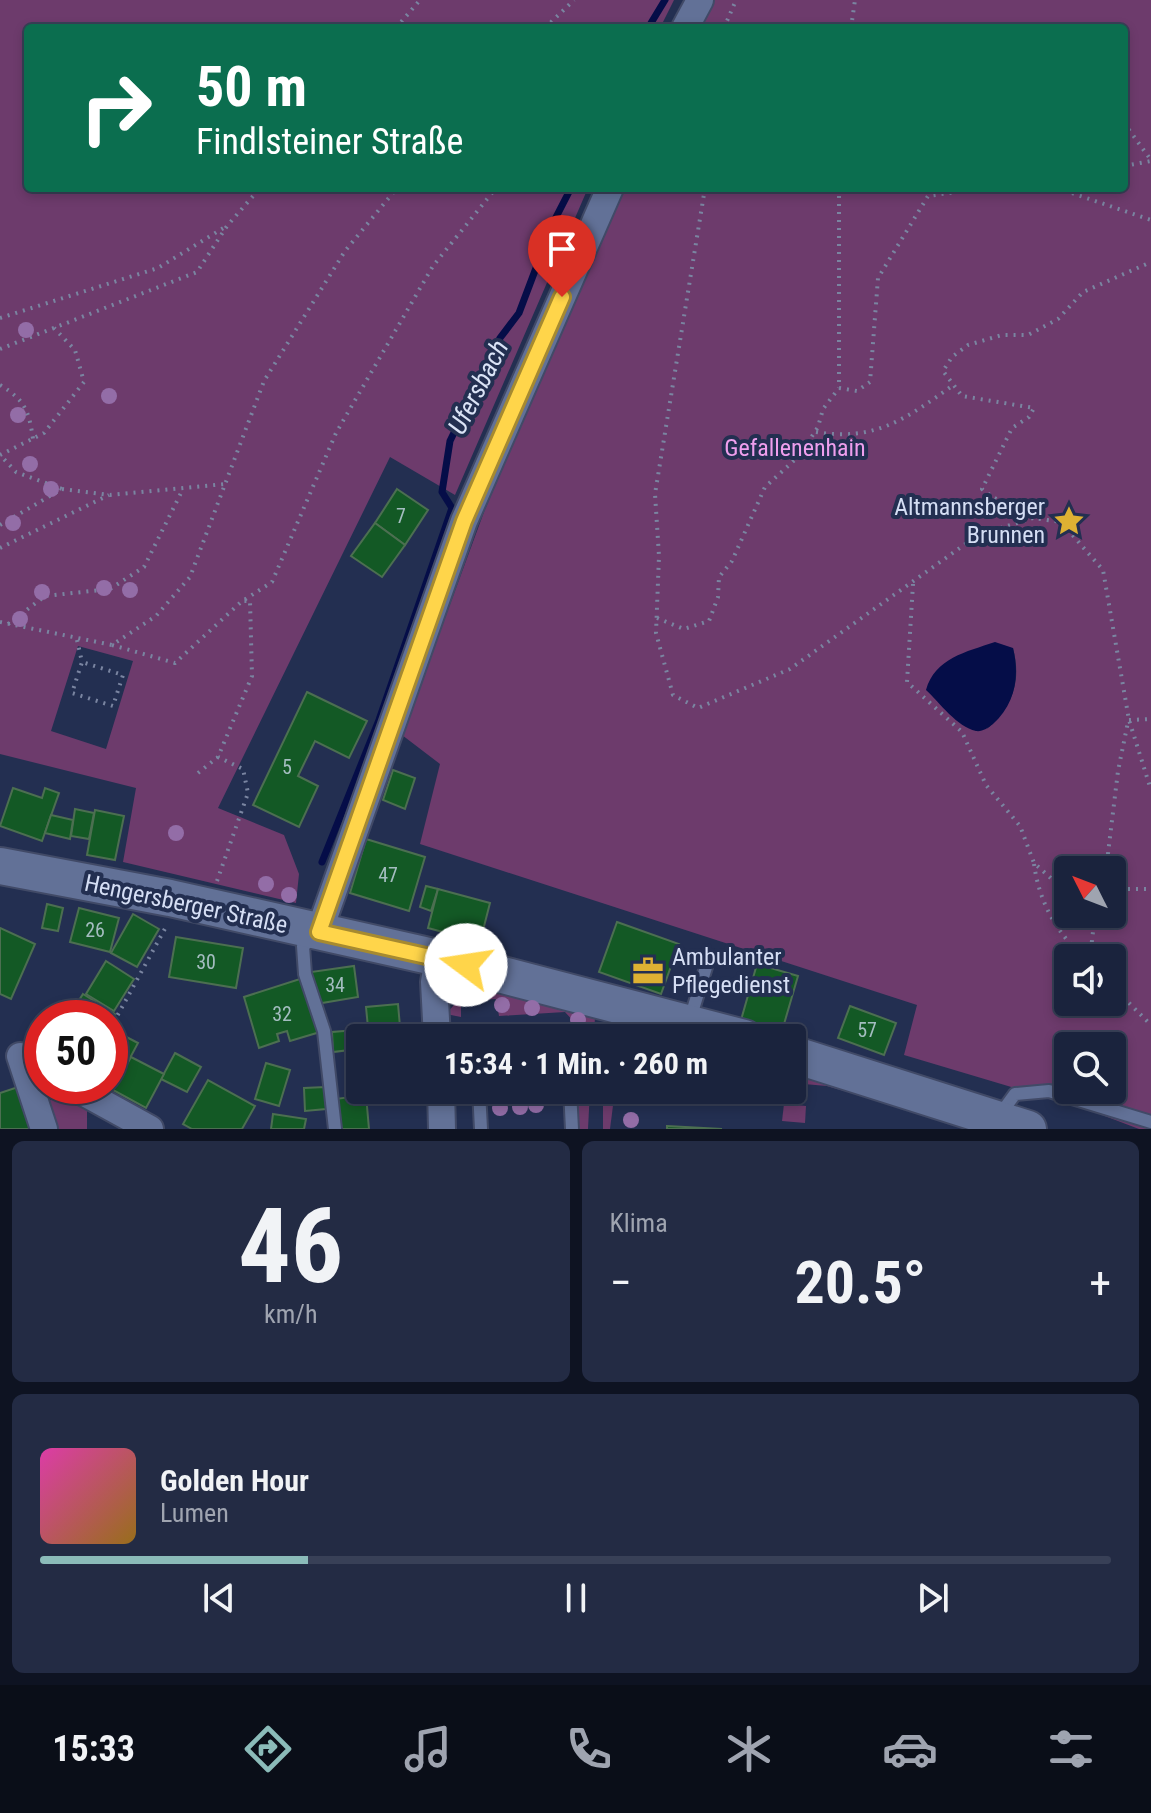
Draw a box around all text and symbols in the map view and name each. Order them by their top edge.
text: 50 m [196,54,307,120]
icon: right [64,56,168,160]
text: Findlsteiner Straße [196,121,463,163]
pin [528,215,596,297]
icon: arrive [540,227,584,271]
water label: Ufersbach [442,335,514,439]
park label: Gefallenenhain [724,434,866,462]
place label: Altmannsberger Brunnen [894,493,1045,549]
house number: 7 [396,504,406,528]
place icon: Altmannsberger Brunnen [1052,504,1086,538]
house number: 5 [282,755,292,779]
north arrow [1054,856,1126,928]
map controls [1054,856,1126,1104]
house number: 47 [378,863,398,887]
street label: Hengersberger Straße [82,869,290,939]
house number: 26 [85,918,105,942]
position arrow [424,923,508,1007]
place label: Ambulanter Pflegedienst [672,943,790,999]
button: sound [1054,944,1126,1016]
house number: 30 [196,950,216,974]
office icon: Ambulanter Pflegedienst [631,954,665,988]
house number: 34 [325,973,345,997]
speed limit sign: 50 [24,1000,128,1104]
house number: 32 [272,1002,292,1026]
house number: 57 [857,1018,877,1042]
button: search [1054,1032,1126,1104]
text: 15:34 · 1 Min. · 260 m [444,1046,708,1081]
text: 46 [238,1186,343,1307]
text: Klima [610,1208,668,1238]
text: 20.5° [794,1247,926,1318]
text: − [610,1257,632,1309]
text: + [1089,1257,1111,1309]
text: km/h [264,1299,318,1329]
text: Golden Hour [160,1463,309,1498]
text: Lumen [160,1498,229,1528]
icon: previous [197,1576,241,1620]
icon: pause [554,1576,598,1620]
icon: next [911,1576,955,1620]
icon: directions [240,1721,296,1777]
icon: music [400,1721,456,1777]
icon: phone [561,1721,617,1777]
icon: climate [721,1721,777,1777]
icon: car [882,1721,938,1777]
icon: filters [1043,1721,1099,1777]
text: 15:33 [52,1728,135,1770]

